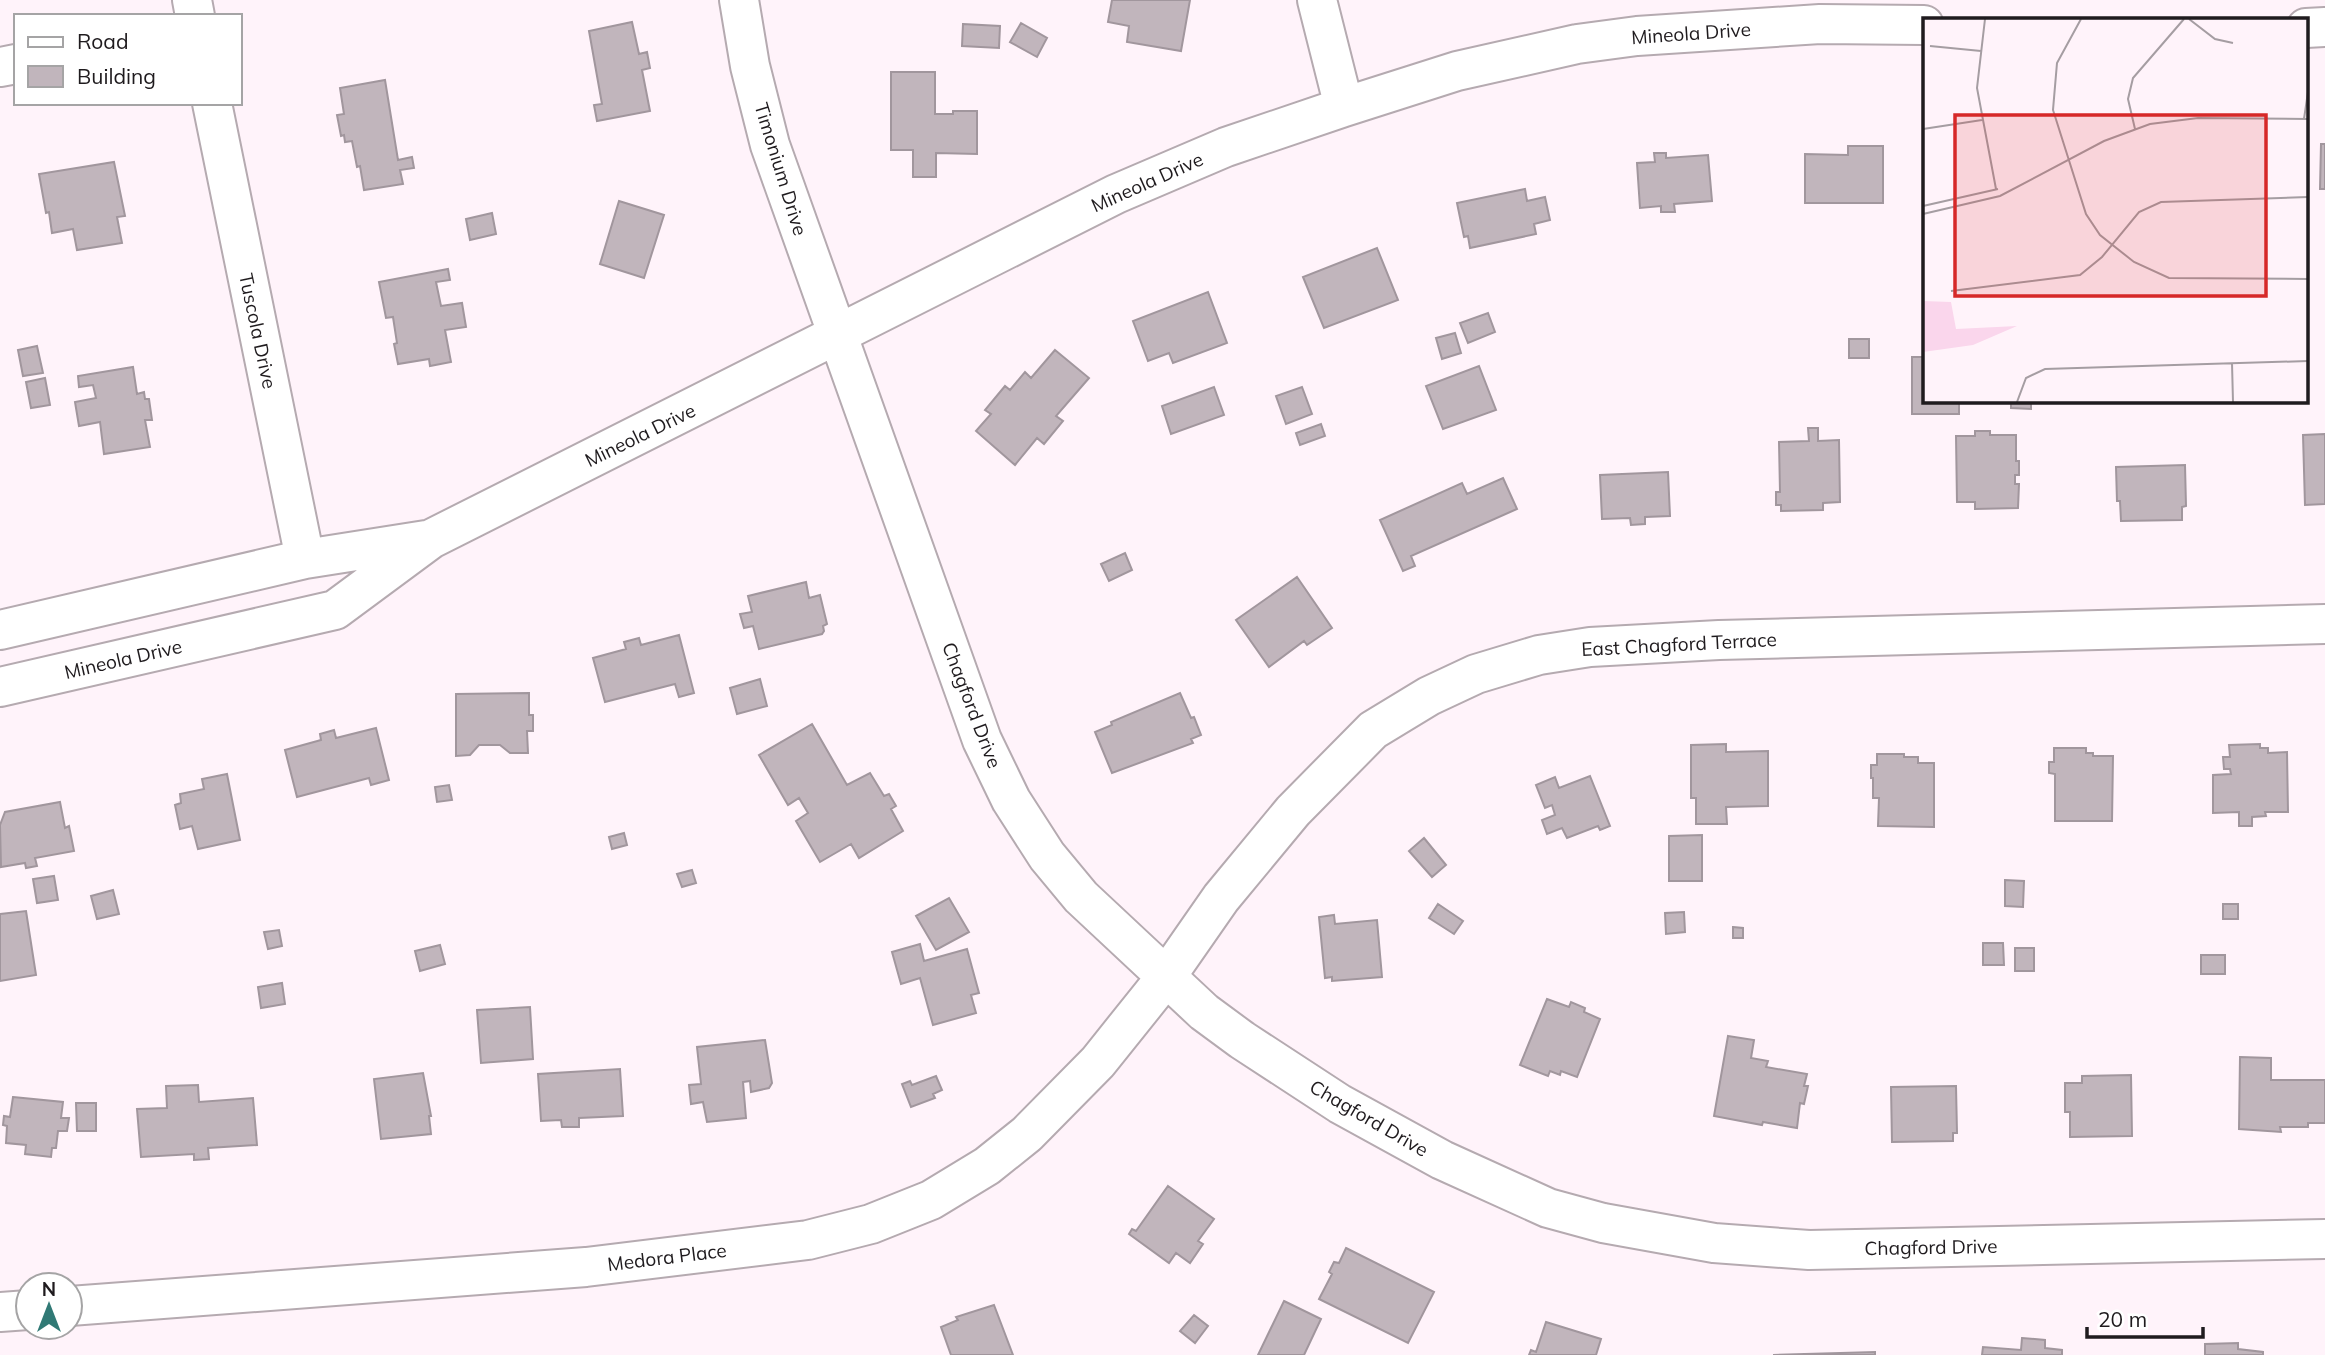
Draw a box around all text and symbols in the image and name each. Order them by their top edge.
legend [14,14,242,105]
street label: Mineola Drive [1630,17,1752,49]
inset map [1923,18,2308,402]
text: Road [77,28,128,54]
text: Building [77,63,156,89]
street label: Timonium Drive [749,100,813,238]
street label: Mineola Drive [1087,147,1207,217]
street label: Tuscola Drive [234,271,282,391]
street label: Mineola Drive [581,398,699,472]
street label: East Chagford Terrace [1581,627,1777,661]
street label: Mineola Drive [62,634,184,684]
street label: Chagford Drive [937,639,1007,771]
street label: Chagford Drive [1305,1074,1433,1162]
street label: Chagford Drive [1864,1234,1998,1260]
street label: Medora Place [606,1238,728,1276]
north arrow [14,1271,84,1341]
text: N [42,1277,56,1301]
scale bar [2087,1296,2202,1340]
text: 20 m [2098,1306,2147,1332]

